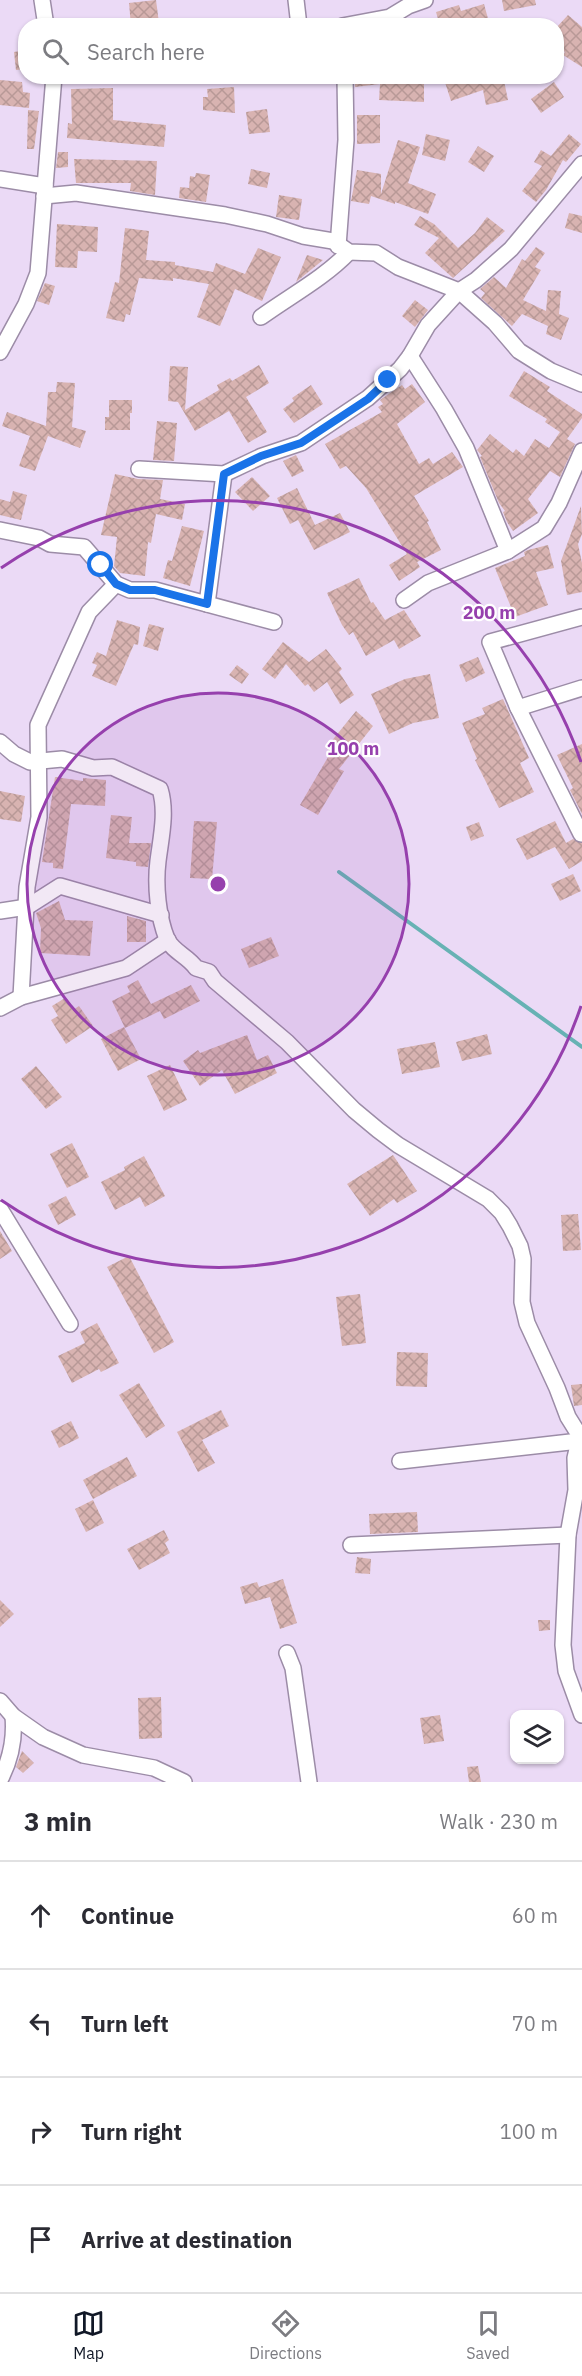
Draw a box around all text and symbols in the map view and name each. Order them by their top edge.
search box [18,18,564,84]
icon: search [39,35,72,68]
text: Search here [87,37,205,66]
route end [374,366,400,392]
route start [87,551,113,577]
text: 200 m [463,601,515,624]
text: 100 m [327,737,379,760]
centre of rings [208,874,228,894]
map controls [510,1710,564,1764]
button: layers [510,1710,564,1764]
text: 3 min [24,1804,92,1838]
text: Walk · 230 m [440,1808,558,1835]
icon: ahead [24,1899,57,1932]
text: Continue [81,1901,174,1930]
text: 60 m [512,1902,558,1929]
icon: left [24,2007,57,2040]
text: Turn left [81,2009,169,2038]
text: 70 m [512,2010,558,2037]
icon: right [24,2115,57,2148]
text: Turn right [81,2117,182,2146]
text: 100 m [500,2118,558,2145]
icon: arrive [24,2223,57,2256]
text: Arrive at destination [81,2225,292,2254]
tab: Map [72,2307,105,2363]
tab: Directions [249,2307,322,2363]
tab: Saved [466,2307,510,2363]

